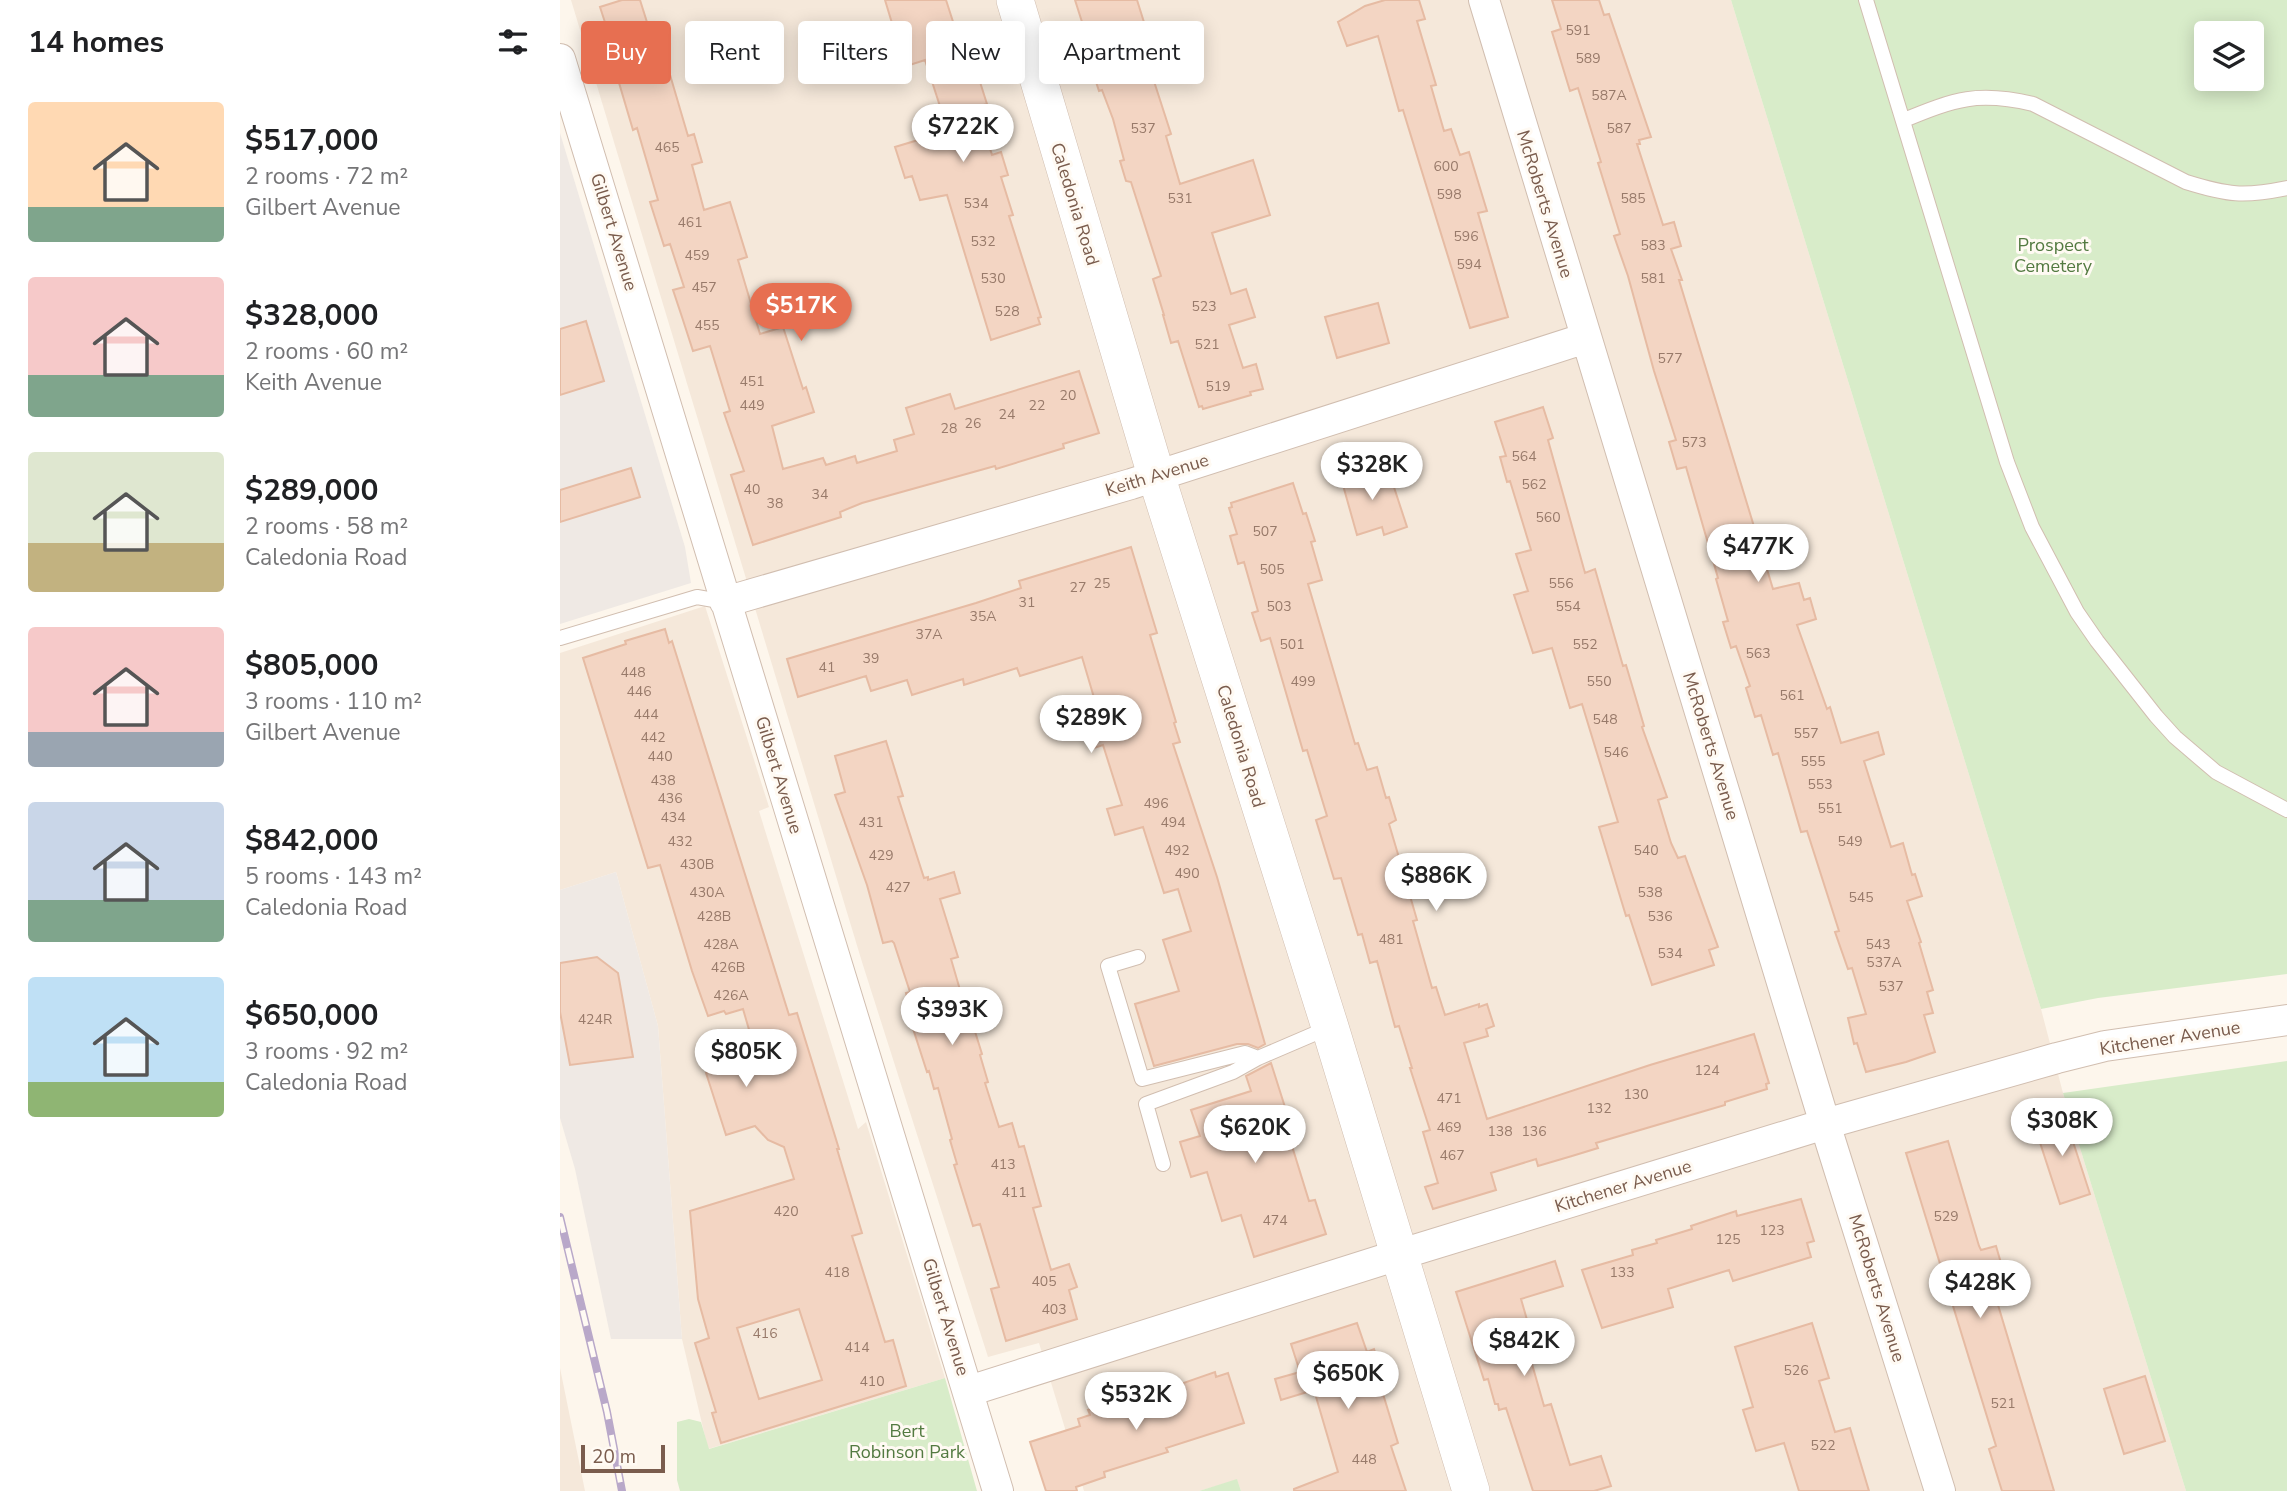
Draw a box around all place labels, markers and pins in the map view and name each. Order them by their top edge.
pin: $722K [914,104,1012,164]
pin: $517K [752,284,850,343]
pin: $328K [1323,442,1421,502]
pin: $477K [1709,524,1807,584]
pin: $289K [1042,696,1140,755]
pin: $886K [1387,853,1485,913]
pin: $393K [903,988,1001,1047]
pin: $805K [697,1030,795,1089]
pin: $308K [2013,1098,2111,1158]
pin: $620K [1206,1106,1304,1165]
pin: $428K [1931,1260,2029,1320]
pin: $842K [1475,1318,1573,1378]
pin: $650K [1299,1352,1397,1411]
pin: $532K [1087,1372,1185,1432]

